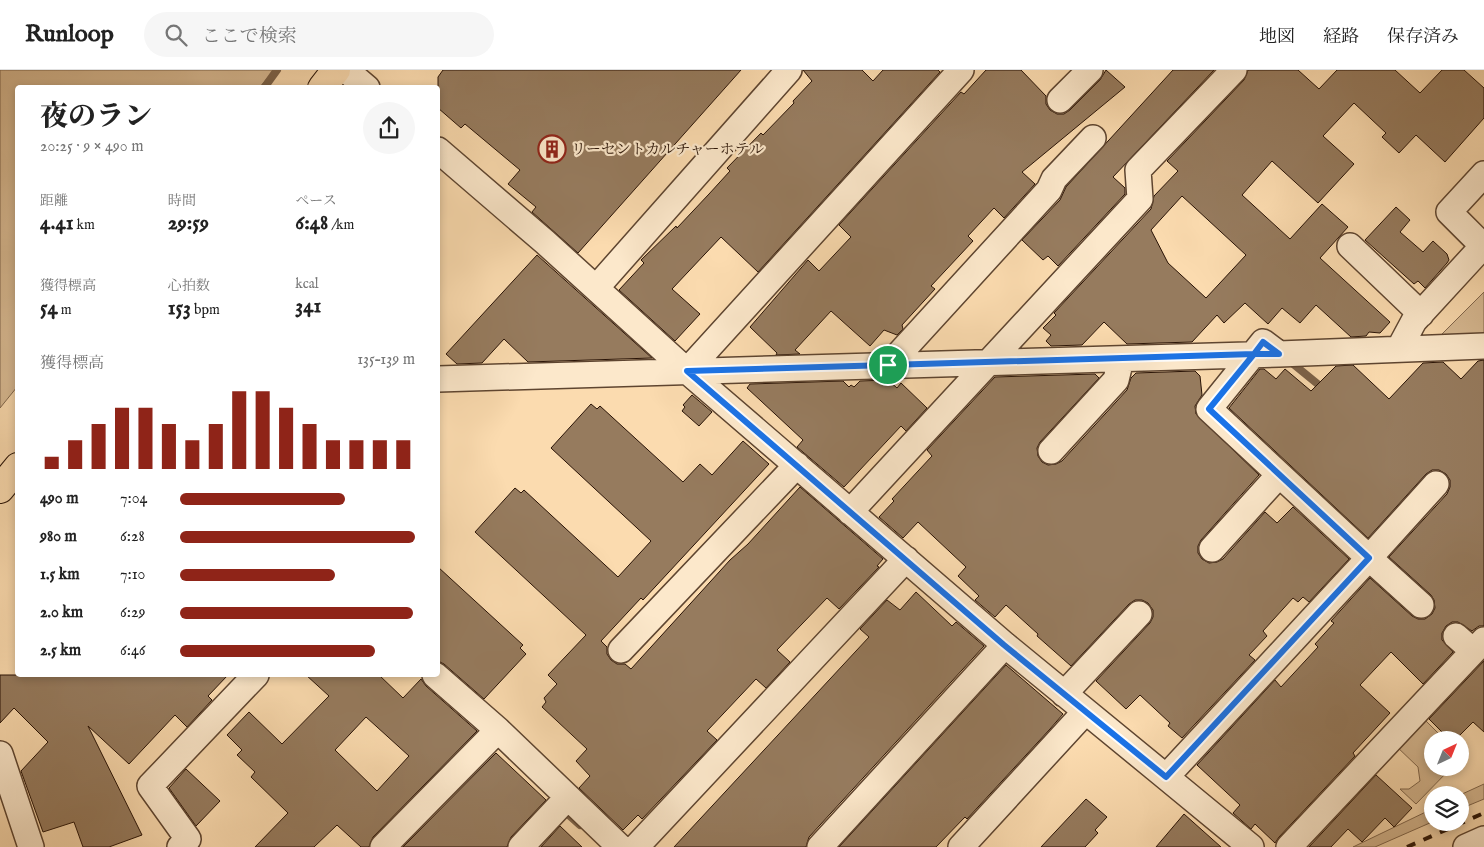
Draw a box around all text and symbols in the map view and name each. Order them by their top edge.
search box [144,12,494,57]
text: Runloop [25,19,114,50]
icon: search [162,21,190,49]
text: ここで検索 [202,25,297,49]
text: 地図 [1259,26,1295,49]
text: 経路 [1323,26,1359,49]
text: 保存済み [1387,26,1459,49]
text: 夜のラン [40,100,152,135]
button: share [363,102,415,154]
building icon: リーセントカルチャーホテル [537,134,567,164]
text: 20:25 · 9 × 490 m [40,137,144,157]
place label: リーセントカルチャーホテル [571,140,764,159]
text: 距離 [40,192,68,210]
text: 時間 [168,192,196,210]
text: ペース [295,192,337,210]
text: 4.41 [40,210,74,237]
text: 29:59 [168,210,209,237]
text: 6:48 [295,210,328,237]
text: km [74,216,95,234]
text: /km [328,216,354,234]
text: kcal [295,275,319,293]
text: 獲得標高 [40,277,96,295]
text: 心拍数 [168,277,210,295]
text: 341 [295,293,321,320]
text: 54 [40,295,58,322]
text: 153 [168,295,191,322]
text: m [58,301,72,319]
text: bpm [191,301,220,319]
pin [867,344,909,386]
text: 135–139 m [357,350,415,370]
icon: arrive [874,351,902,379]
text: 獲得標高 [40,354,104,374]
text: 490 m [40,489,79,509]
text: 7:04 [120,489,147,509]
text: 980 m [40,527,77,547]
text: 6:28 [120,527,145,547]
text: 1.5 km [40,565,80,585]
text: 7:10 [120,565,145,585]
text: 2.0 km [40,603,83,623]
text: 6:29 [120,603,145,623]
text: 2.5 km [40,641,81,661]
text: 6:46 [120,641,146,661]
north arrow [1424,731,1469,776]
map controls [1424,731,1469,831]
button: layers [1424,786,1469,831]

